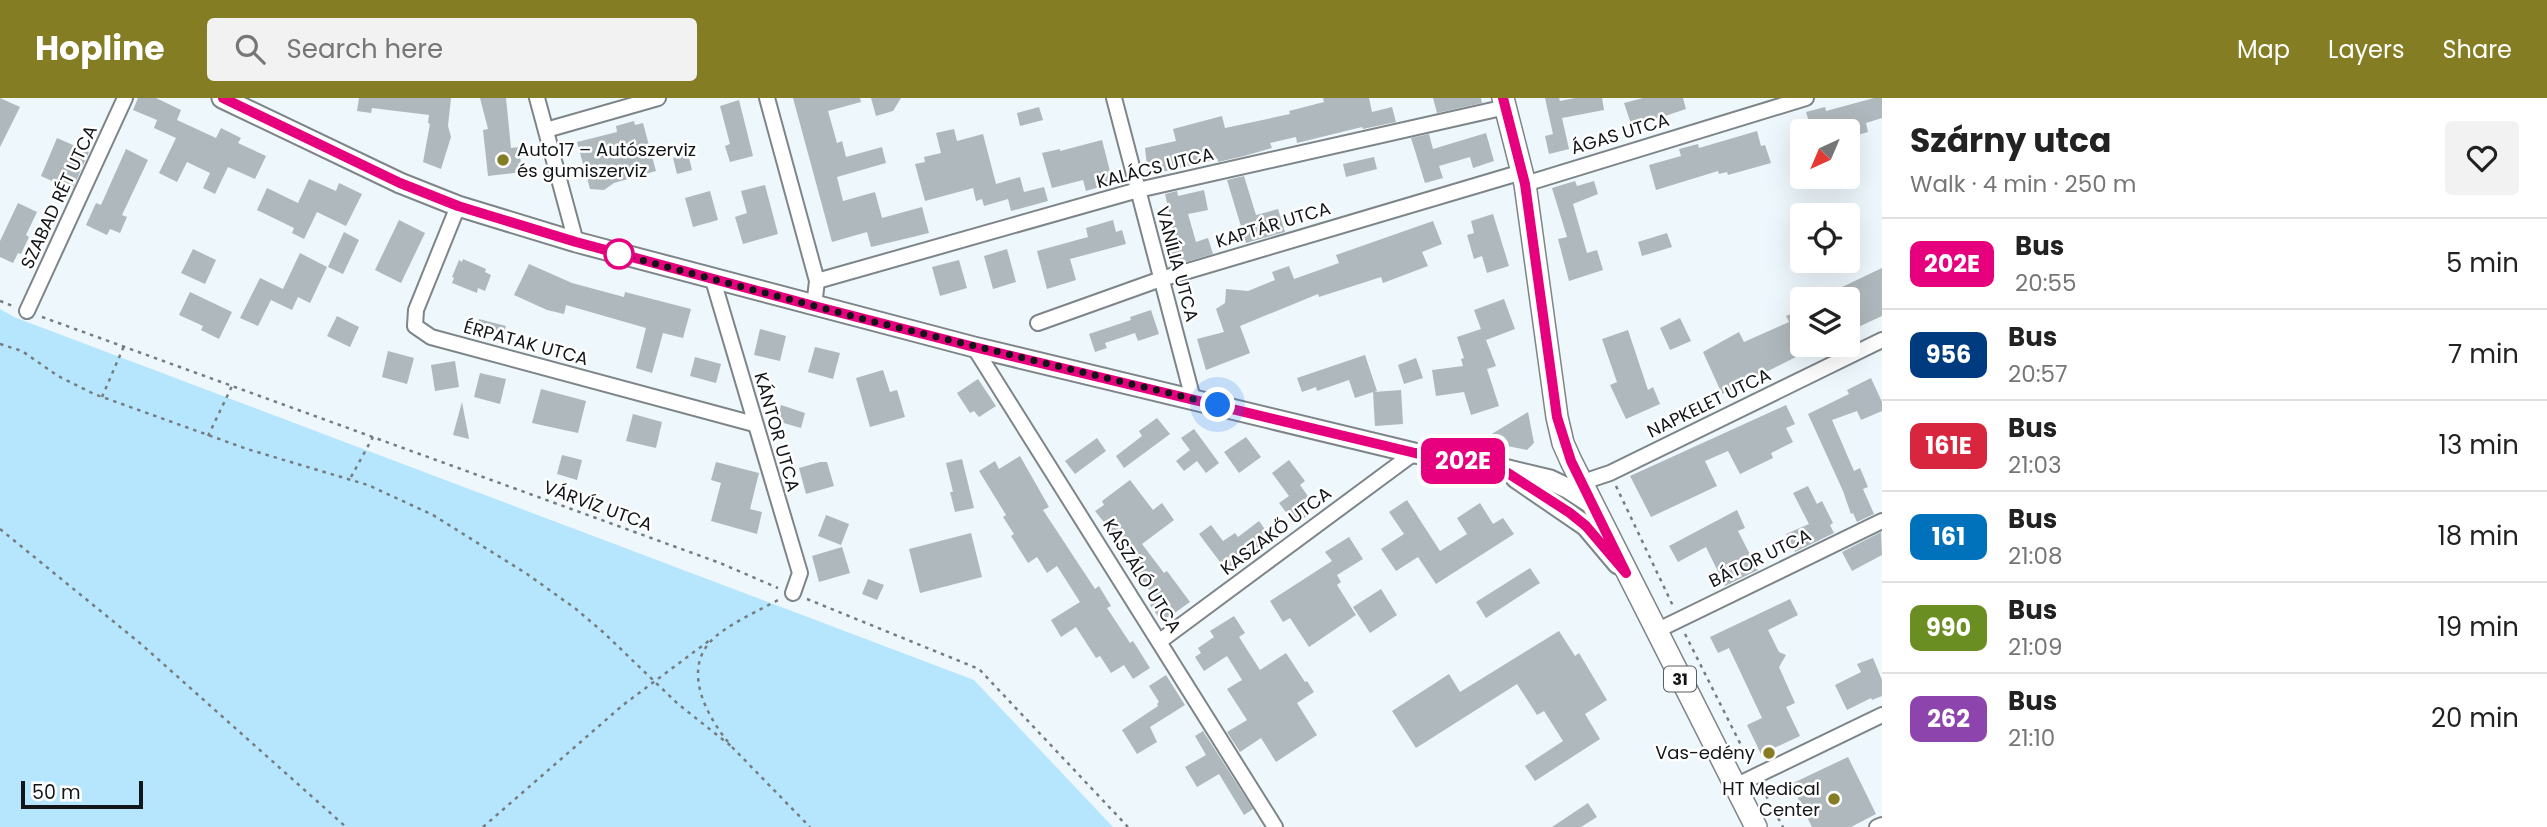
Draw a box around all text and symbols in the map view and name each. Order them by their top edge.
search box [207,18,697,81]
text: Hopline [35,25,165,72]
icon: search [231,30,269,68]
text: Search here [287,31,443,67]
text: Map [2237,33,2290,66]
text: Layers [2328,33,2404,66]
text: Share [2442,33,2512,66]
street label: ÁGAS UTCA [1568,107,1672,160]
text: Szárny utca [1910,117,2111,164]
north arrow [1790,119,1860,189]
map controls [1790,119,1860,357]
street label: SZABAD RÉT UTCA [14,121,103,273]
button: heart [2445,121,2519,195]
place label: Auto17 – Autószerviz és gumiszerviz [517,137,696,183]
street label: KALÁCS UTCA [1094,141,1216,194]
marker: Auto17 – Autószerviz és gumiszerviz [495,152,511,168]
text: Walk · 4 min · 250 m [1910,168,2136,200]
street label: KAPTÁR UTCA [1212,195,1333,254]
street label: VANÍLIA UTCA [1150,203,1205,324]
button: locate [1790,203,1860,273]
text: Bus [2015,228,2064,264]
unlabelled marker [604,239,634,269]
text: 5 min [2446,245,2519,281]
text: 202E [1924,247,1980,280]
text: 20:55 [2015,267,2077,299]
button: layers [1790,287,1860,357]
street label: ÉRPATAK UTCA [461,314,591,371]
text: Bus [2008,319,2057,355]
text: 7 min [2448,336,2519,372]
text: 956 [1926,338,1971,371]
text: 20:57 [2008,358,2068,390]
street label: NAPKELET UTCA [1643,362,1775,443]
street label: KÁNTOR UTCA [748,369,806,494]
your location [1200,387,1235,422]
text: Bus [2008,410,2057,446]
text: 13 min [2439,427,2519,463]
text: 161E [1925,429,1972,462]
line badge: 202E [1414,438,1512,484]
text: 202E [1435,444,1491,477]
text: 21:03 [2008,449,2061,481]
street label: VÁRVÍZ UTCA [540,474,656,537]
street label: KASZAKŐ UTCA [1215,481,1336,581]
text: Bus [2008,501,2057,537]
street label: KASZÁLÓ UTCA [1097,514,1187,637]
text: 18 min [2438,518,2519,554]
text: 161 [1932,520,1965,553]
street label: BÁTOR UTCA [1705,522,1815,593]
text: 21:08 [2008,540,2062,572]
text: Bus [2008,592,2057,628]
text: 19 min [2438,609,2519,645]
text: 990 [1926,611,1971,644]
text: 21:09 [2008,631,2062,663]
road number: 31 [1664,666,1696,692]
text: Bus [2008,683,2057,719]
text: 20 min [2431,700,2519,736]
text: 262 [1927,702,1970,735]
text: 21:10 [2008,722,2055,754]
place label: Vas-edény [1655,740,1755,765]
marker: Vas-edény [1761,745,1777,761]
place label: HT Medical Center [1722,776,1820,822]
scale bar [21,778,144,810]
text: 50 m [32,779,81,806]
marker: HT Medical Center [1826,791,1842,807]

